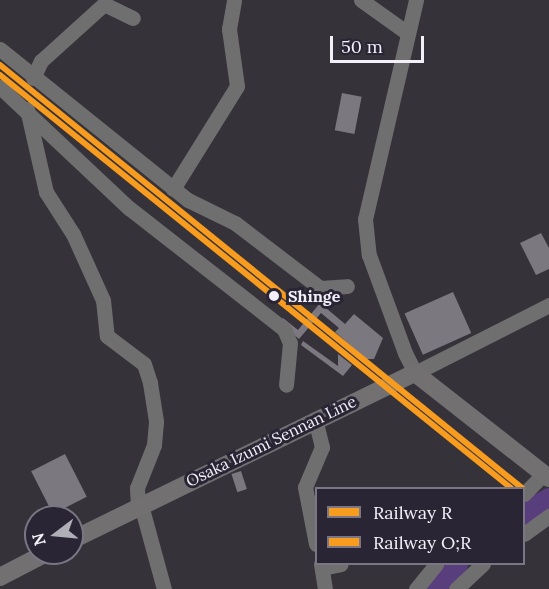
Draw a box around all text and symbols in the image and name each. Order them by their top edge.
scale bar [333,24,428,62]
text: 50 m [341,35,383,58]
place label: Shinge [288,286,340,306]
marker: Shinge [265,287,283,305]
street label: Osaka Izumi Sennan Line [183,391,359,491]
legend [315,487,525,565]
text: Railway R [373,501,452,524]
north arrow [24,505,84,565]
text: N [27,531,50,548]
text: Railway O;R [373,531,471,554]

